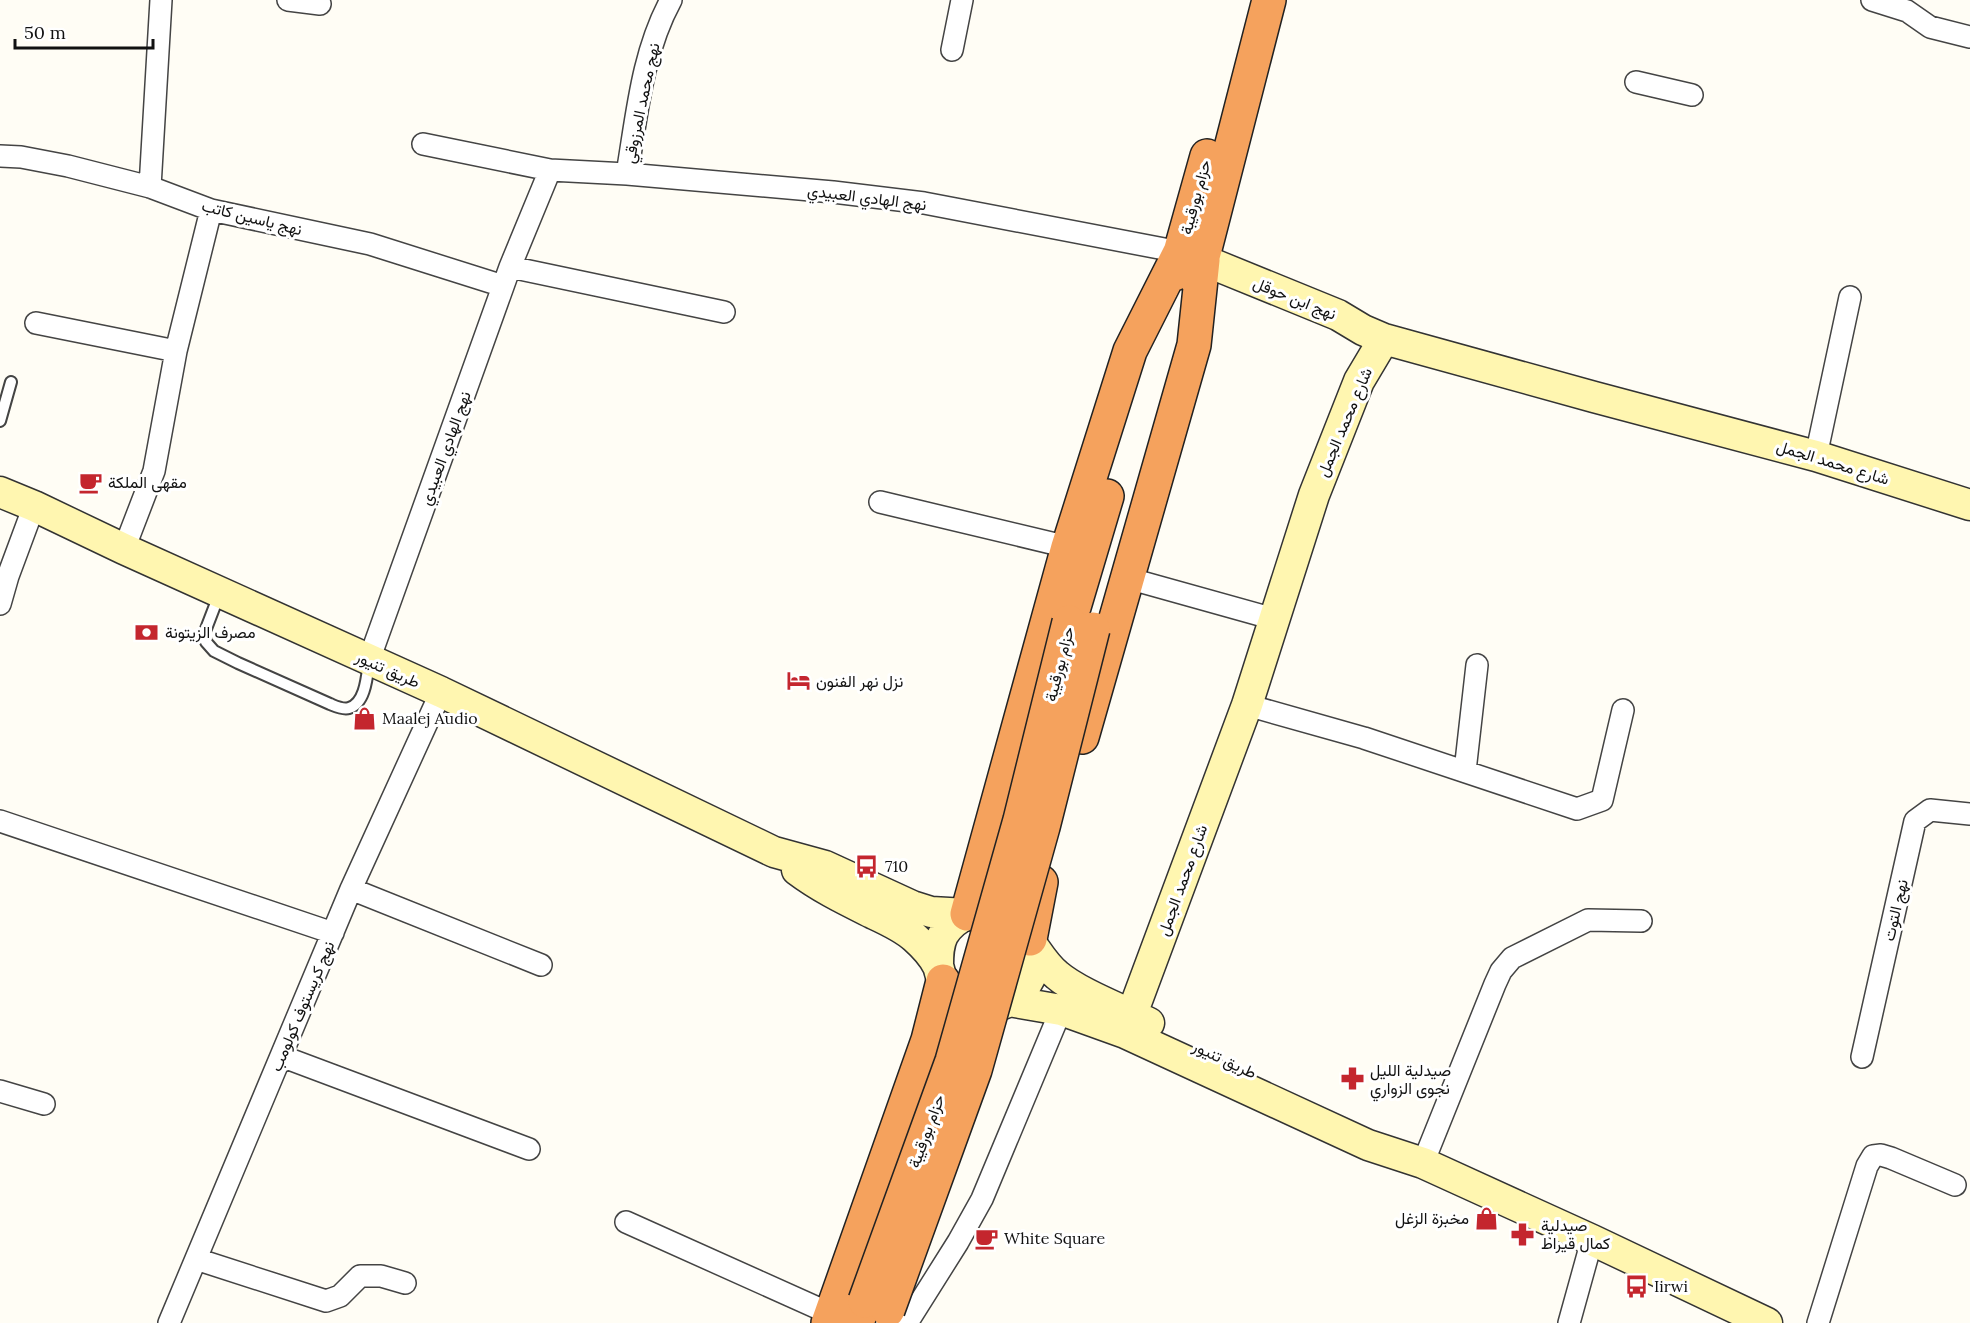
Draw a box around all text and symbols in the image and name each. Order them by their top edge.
scale bar [15,12,153,50]
text: 50 m [24,21,66,44]
street label: نهج محمد المرزوقي [618,41,667,166]
street label: حزام بورقيبة [1175,157,1216,237]
street label: نهج الهادي العبيدي [806,180,928,218]
street label: نهج ياسين كاتب [199,195,304,241]
street label: نهج ابن حوقل [1250,272,1339,326]
street label: شارع محمد الجمل [1312,364,1378,480]
street label: نهج الهادي العبيدي [415,388,479,509]
street label: شارع محمد الجمل [1774,435,1892,491]
cafe icon: مقهى الملكة [77,469,103,495]
place label: مقهى الملكة [108,472,187,493]
bank icon: مصرف الزيتونة [134,619,160,645]
place label: مصرف الزيتونة [165,622,256,643]
street label: حزام بورقيبة [1040,624,1079,704]
street label: طريق تنيور [352,646,423,693]
hotel icon: نزل نهر الفنون [785,668,811,694]
place label: نزل نهر الفنون [816,671,903,692]
shop icon: Maalej Audio [351,705,377,731]
place label: Maalej Audio [382,708,478,728]
street label: شارع محمد الجمل [1153,822,1213,939]
bus stop icon: 710 [854,853,880,879]
place label: 710 [885,856,908,876]
street label: نهج التوت [1878,877,1914,943]
street label: نهج كريستوف كولومب [265,938,340,1075]
street label: طريق تنيور [1189,1035,1260,1083]
place label: صيدلية الليل نجوى الزواري [1370,1060,1451,1102]
pharmacy icon: صيدلية الليل نجوى الزواري [1339,1066,1365,1092]
street label: حزام بورقيبة [904,1091,950,1171]
shop icon: مخبزة الزغل [1474,1205,1500,1231]
place label: مخبزة الزغل [1395,1208,1469,1229]
place label: صيدلية كمال قيراط [1541,1215,1610,1254]
pharmacy icon: صيدلية كمال قيراط [1510,1221,1536,1247]
cafe icon: White Square [973,1225,999,1251]
place label: White Square [1004,1228,1106,1248]
bus stop icon: Iirwi [1623,1273,1649,1299]
place label: Iirwi [1654,1276,1688,1296]

